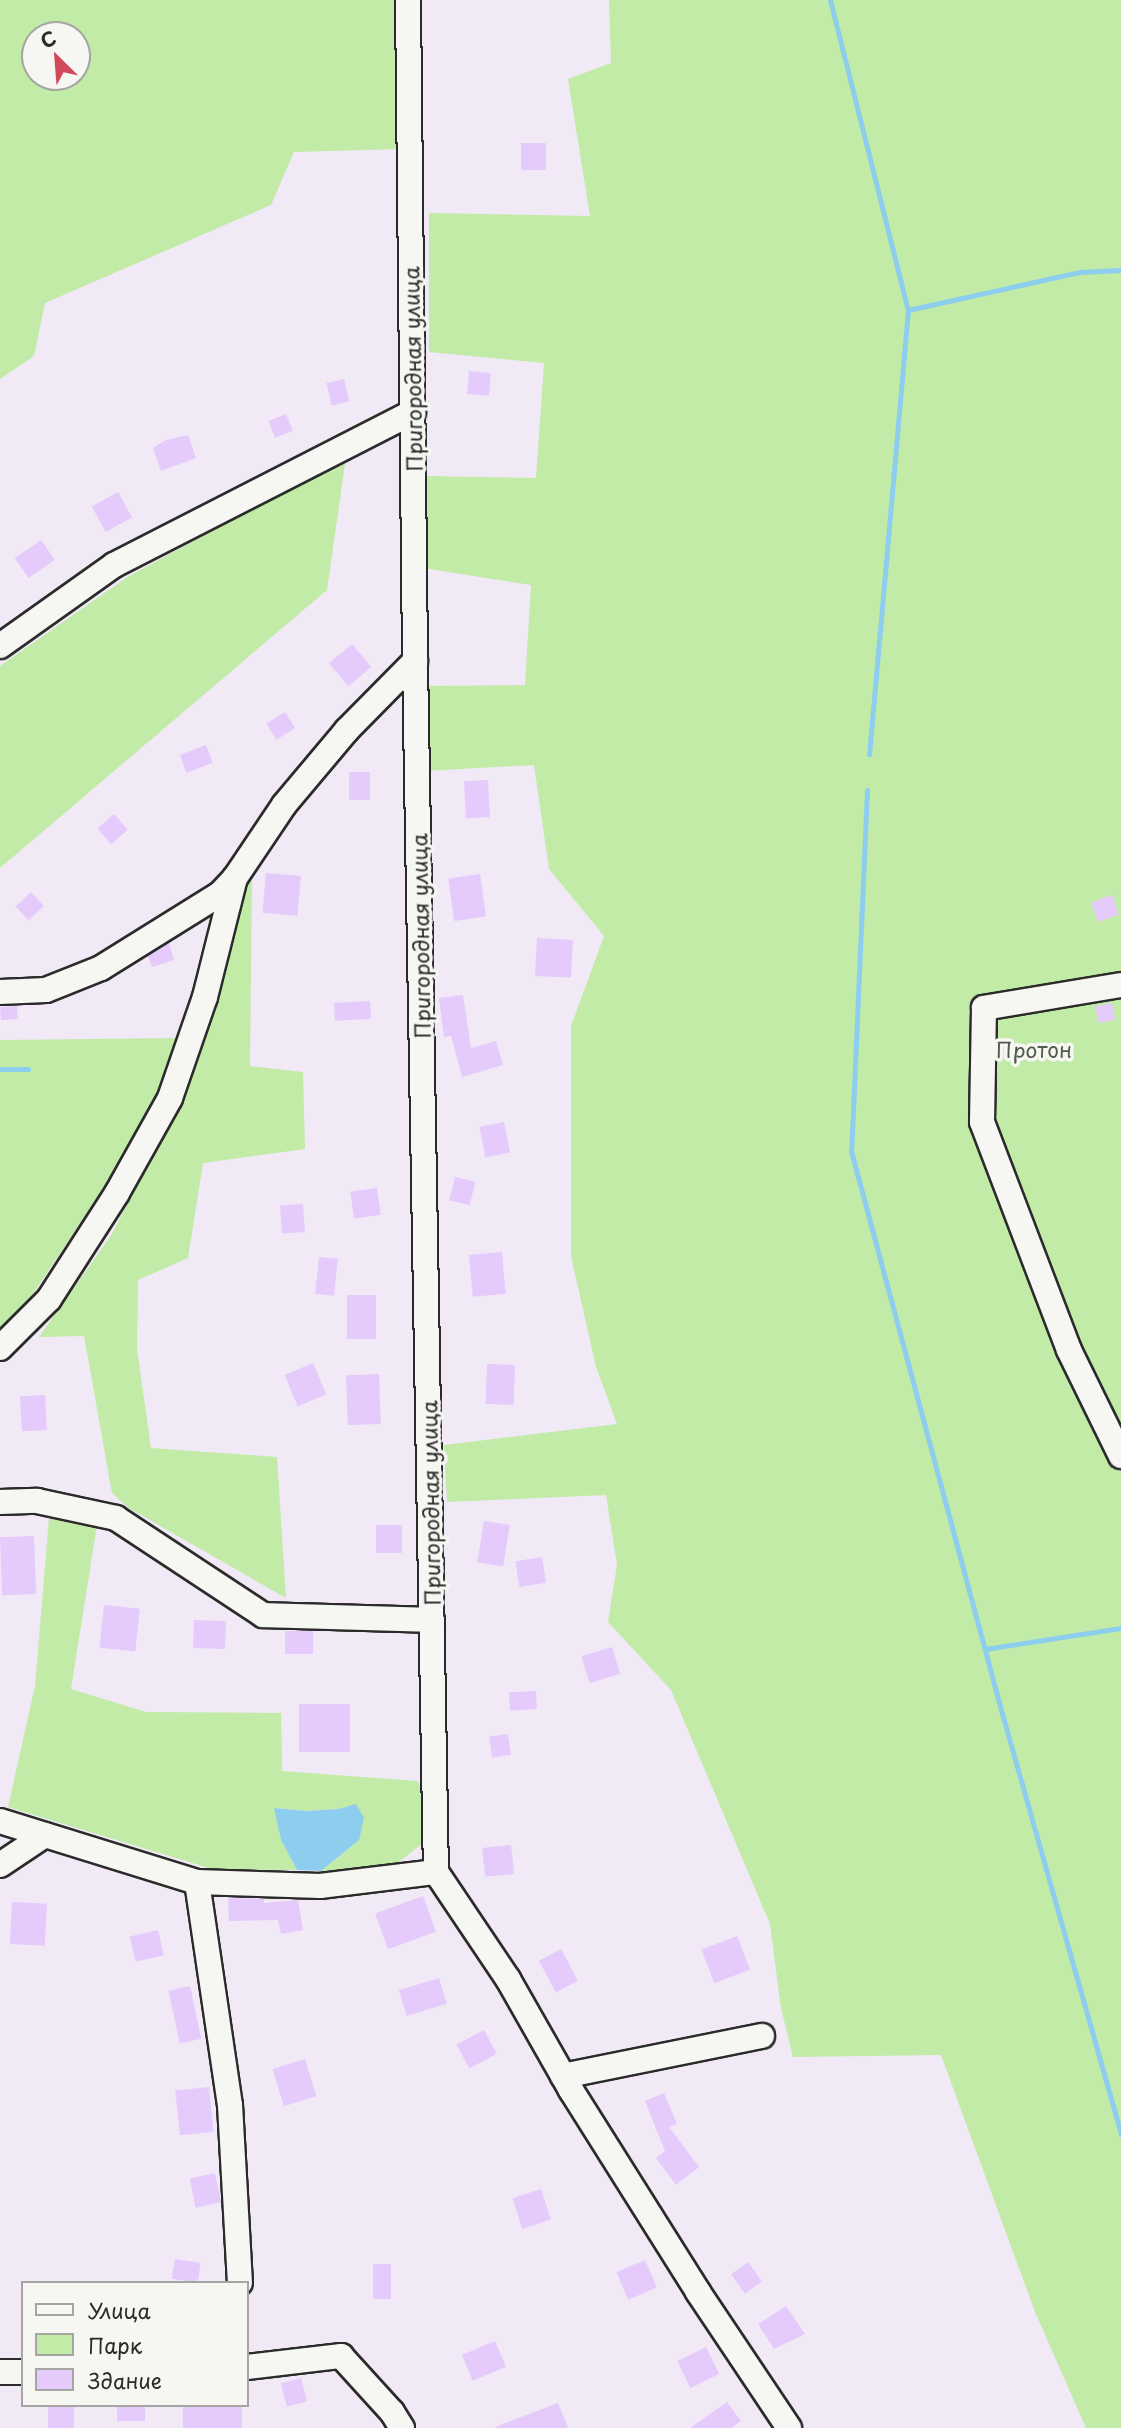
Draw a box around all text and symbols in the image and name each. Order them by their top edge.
north arrow [21,21,91,91]
text: С [36,23,60,54]
street label: Пригородная улица [398,266,426,472]
street label: Пригородная улица [406,833,434,1039]
park label: Протон [996,1036,1072,1062]
street label: Пригородная улица [416,1400,444,1606]
legend [21,2281,248,2407]
text: Улица [88,2294,151,2326]
text: Парк [88,2329,142,2361]
text: Здание [88,2364,162,2396]

